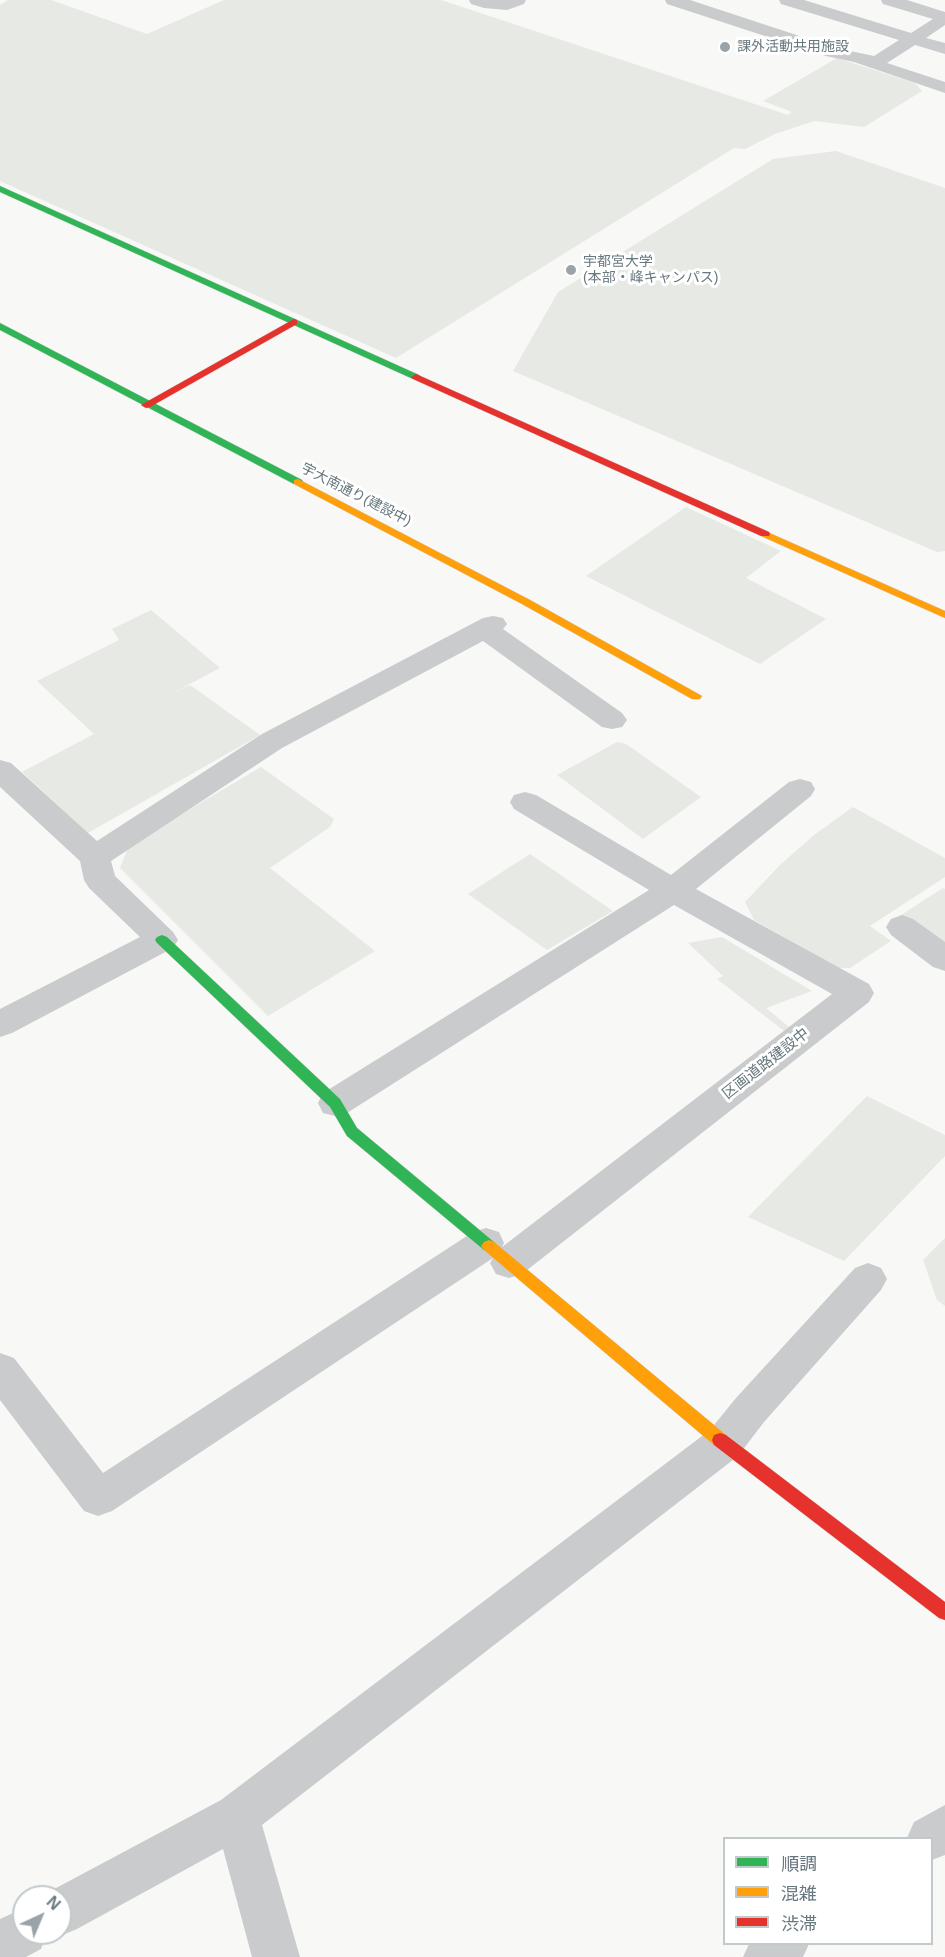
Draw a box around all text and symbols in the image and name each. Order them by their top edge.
place label: 課外活動共用施設 [737,39,849,55]
marker: 課外活動共用施設 [718,40,732,54]
place label: 宇都宮大学 (本部・峰キャンパス) [583,254,718,286]
marker: 宇都宮大学 (本部・峰キャンパス) [564,263,578,277]
street label: 宇大南通り(建設中) [298,460,414,530]
street label: 区画道路建設中 [719,1025,813,1103]
legend [723,1837,933,1945]
text: 順調 [781,1854,817,1874]
text: 混雑 [781,1884,817,1904]
north arrow [12,1885,72,1945]
text: N [43,1893,64,1913]
text: 渋滞 [781,1914,817,1934]

